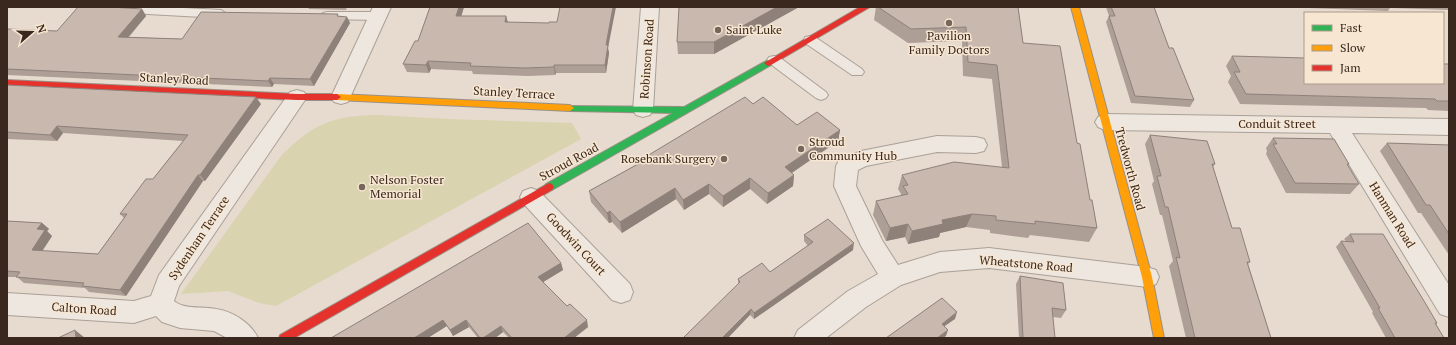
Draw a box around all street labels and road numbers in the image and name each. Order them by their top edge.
street label: Robinson Road [636,18,657,99]
street label: Stanley Road [139,69,209,88]
street label: Stanley Terrace [473,83,555,102]
street label: Conduit Street [1238,116,1316,131]
street label: Tredworth Road [1112,126,1149,212]
street label: Stroud Road [537,139,601,184]
street label: Hanman Road [1366,179,1419,251]
street label: Sydenham Terrace [165,193,232,283]
street label: Goodwin Court [543,209,610,279]
street label: Wheatstone Road [979,252,1074,275]
street label: Calton Road [51,299,117,318]

